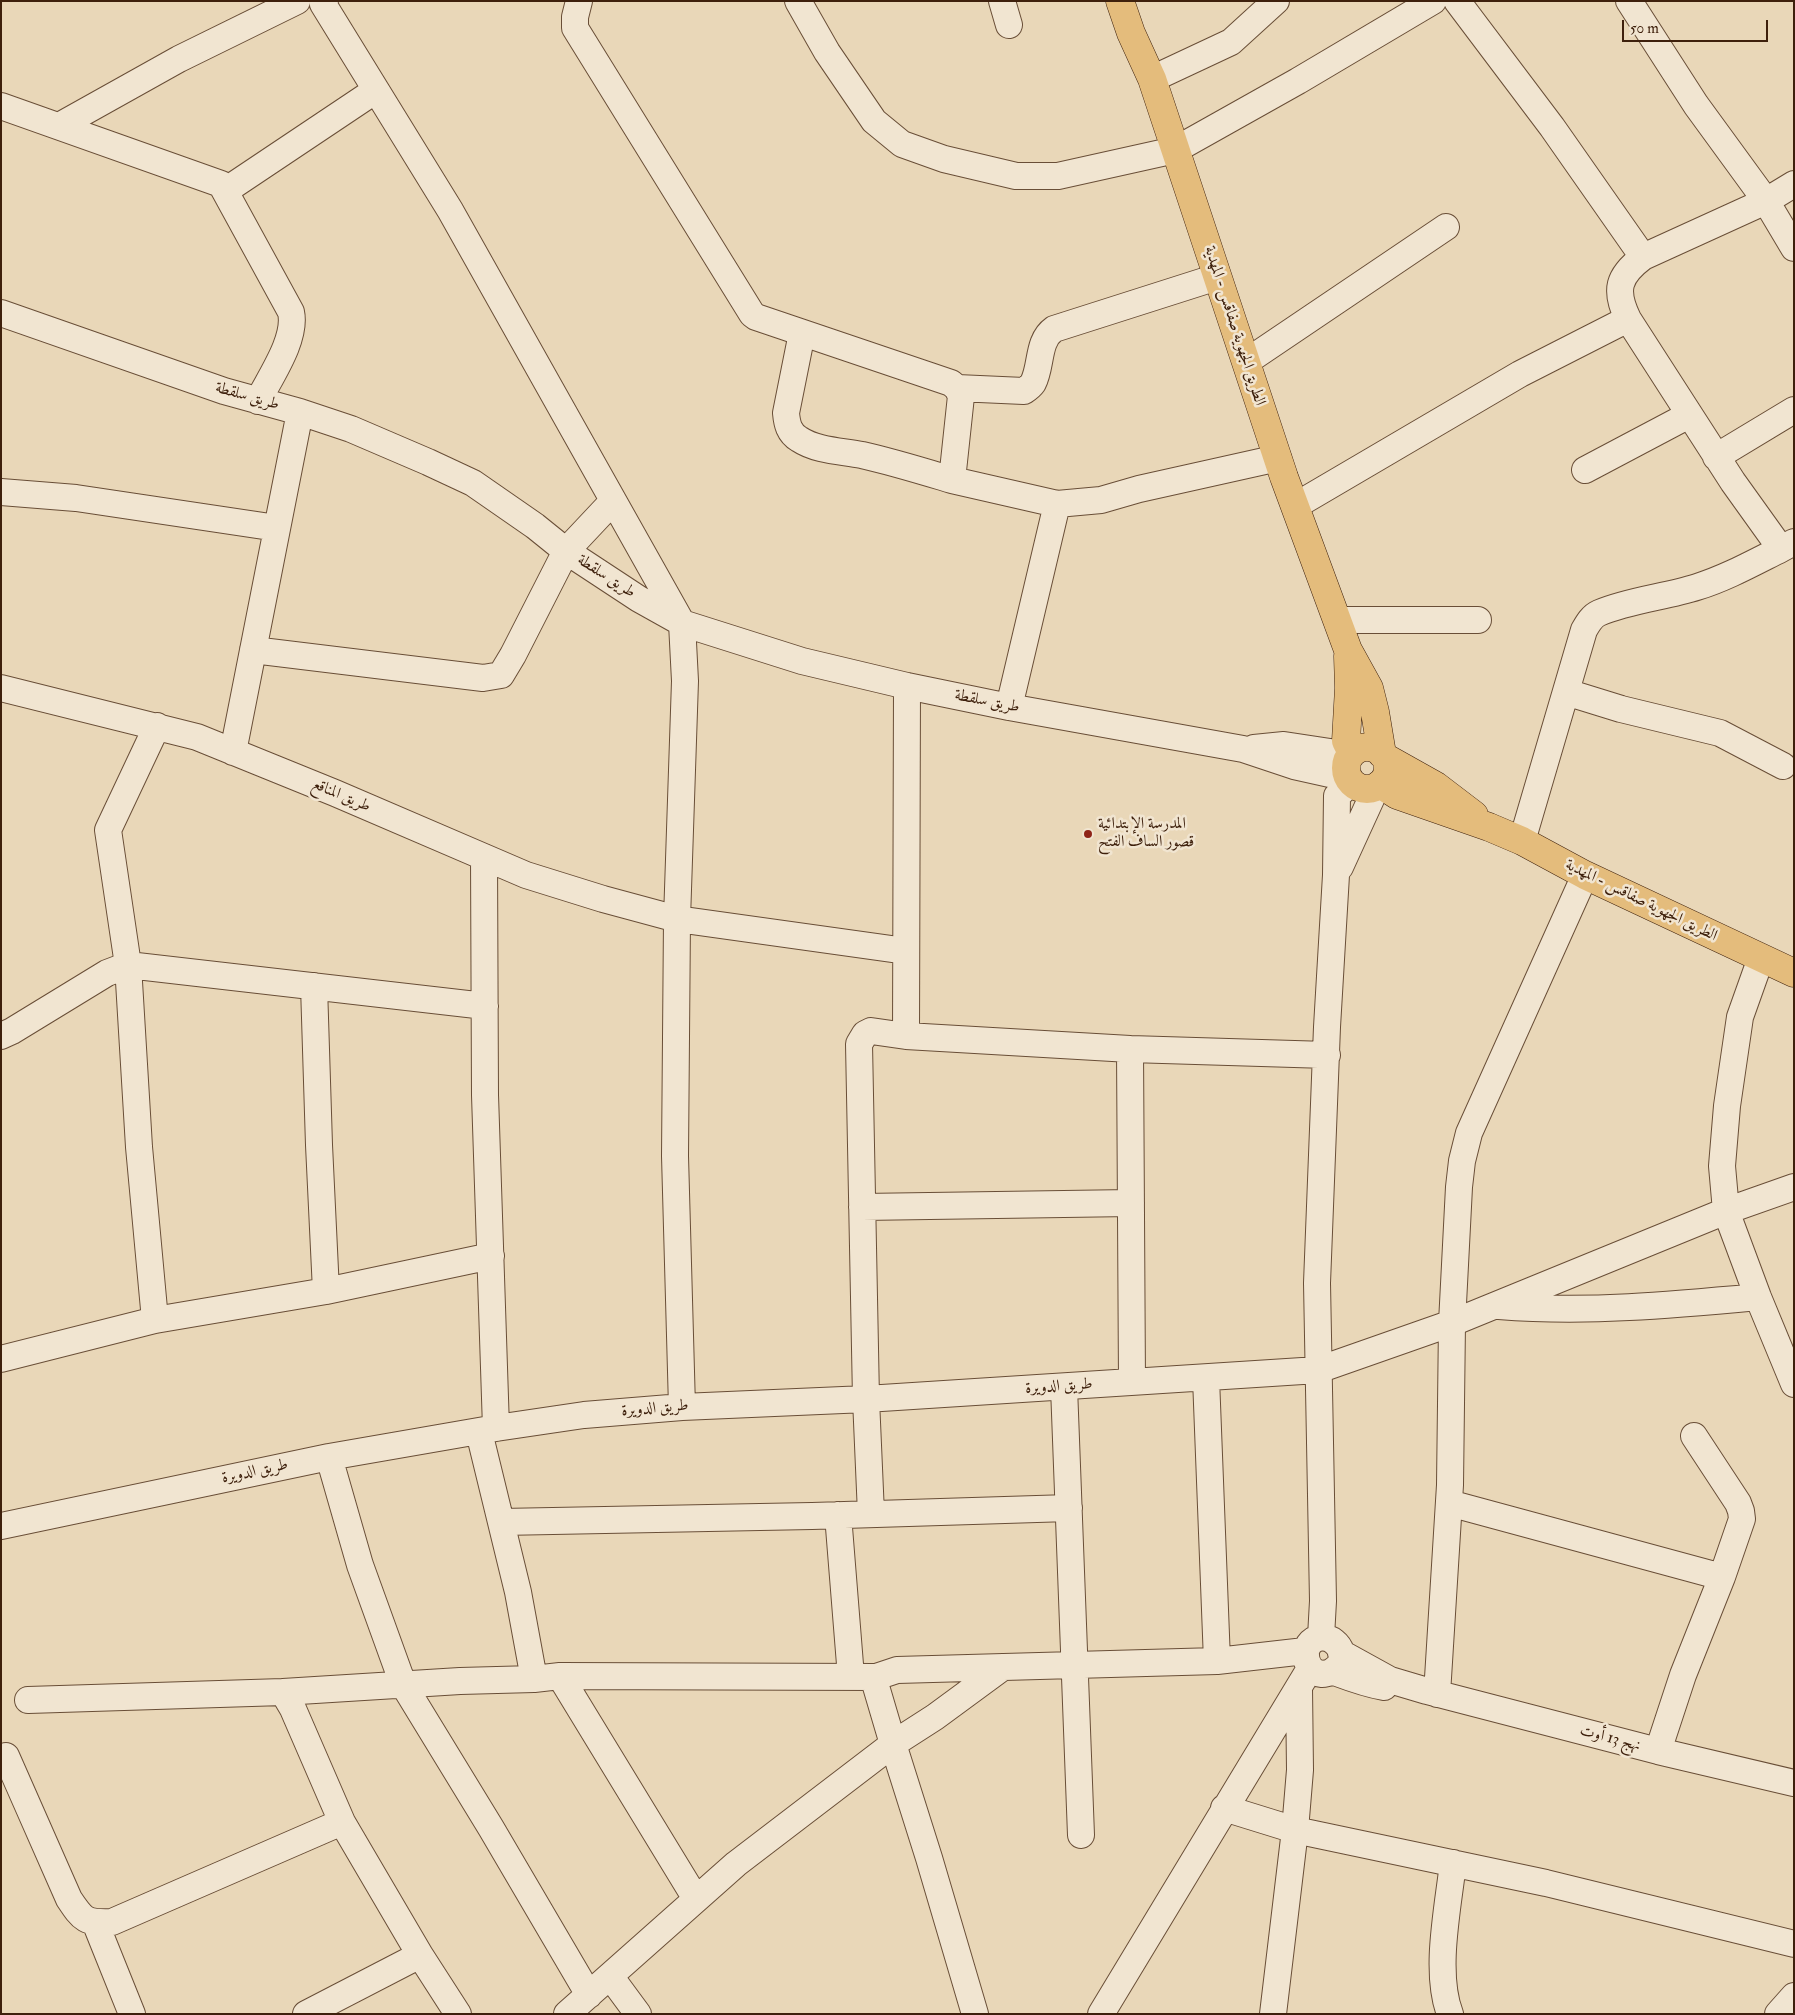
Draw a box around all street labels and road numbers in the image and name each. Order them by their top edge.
street label: الطريق الجهوية صفاقس - المهدية [1199,244,1269,408]
street label: طريق سلقطة [213,379,281,415]
street label: طريق سلقطة [573,551,639,603]
street label: طريق سلقطة [953,686,1021,718]
street label: طريق المناقع [309,775,373,817]
street label: الطريق الجهوية صفاقس - المهدية [1562,856,1720,946]
street label: طريق الدويرة [1025,1375,1093,1399]
street label: طريق الدويرة [621,1396,689,1422]
street label: طريق الدويرة [220,1456,290,1488]
street label: نهج 13 أوت [1577,1722,1643,1756]

